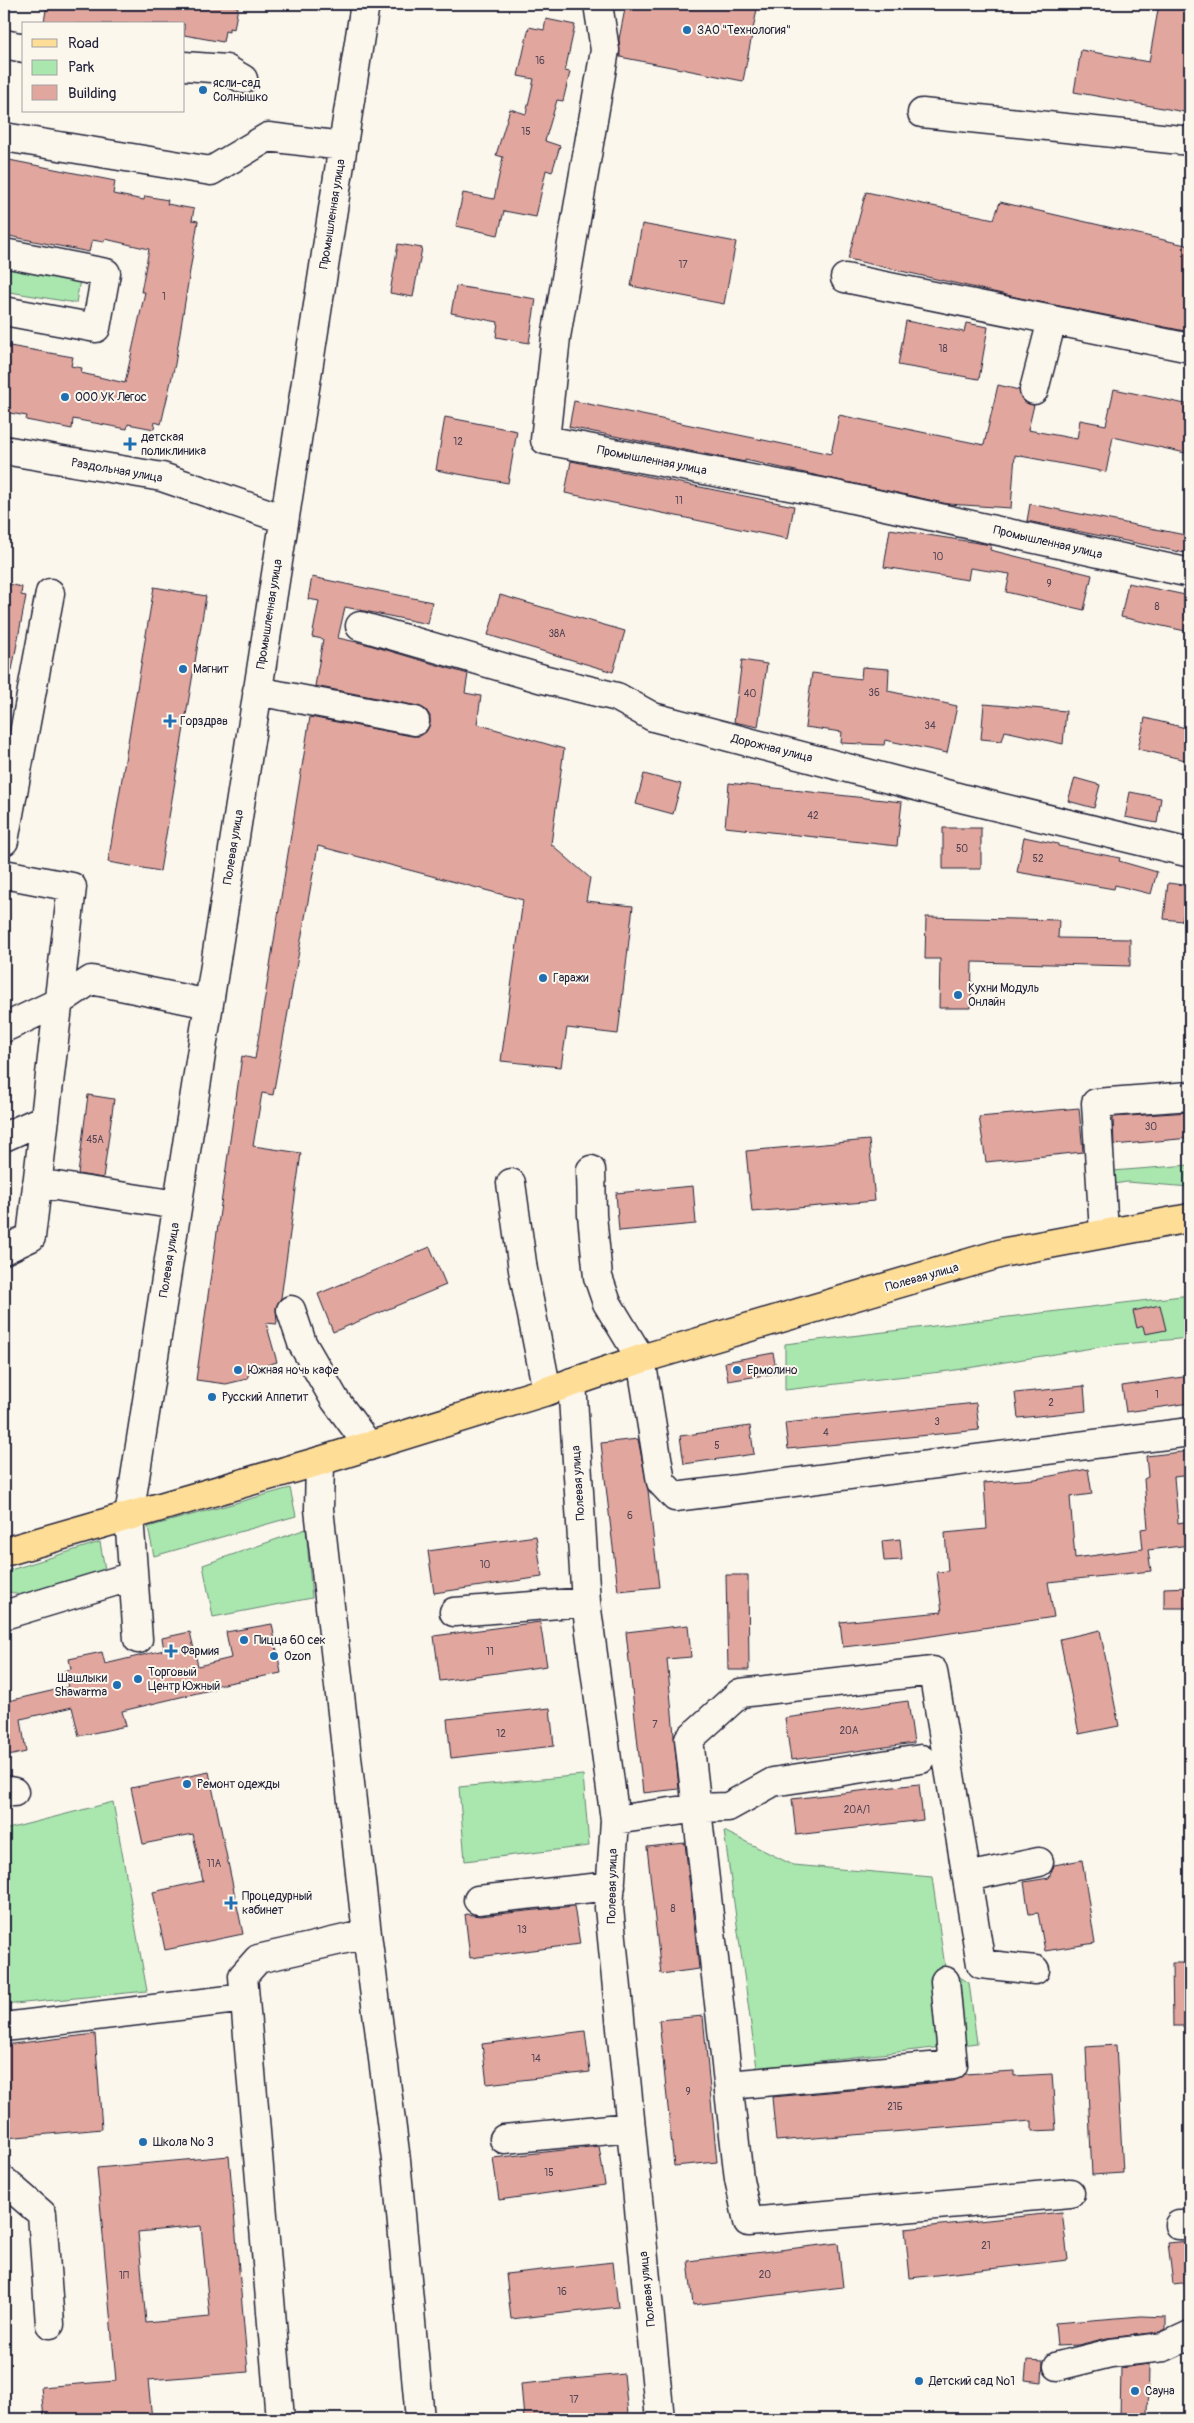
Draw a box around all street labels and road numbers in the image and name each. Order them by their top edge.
street label: Промышленная улица [316,158,349,270]
street label: Промышленная улица [596,443,708,479]
street label: Раздольная улица [70,455,164,486]
street label: Промышленная улица [992,523,1104,562]
street label: Промышленная улица [253,558,286,670]
street label: Дорожная улица [729,731,814,766]
street label: Полевая улица [220,808,247,886]
street label: Полевая улица [156,1221,183,1299]
street label: Полевая улица [884,1260,961,1295]
street label: Полевая улица [568,1444,589,1521]
street label: Полевая улица [604,1848,621,1924]
street label: Полевая улица [636,2250,659,2327]

